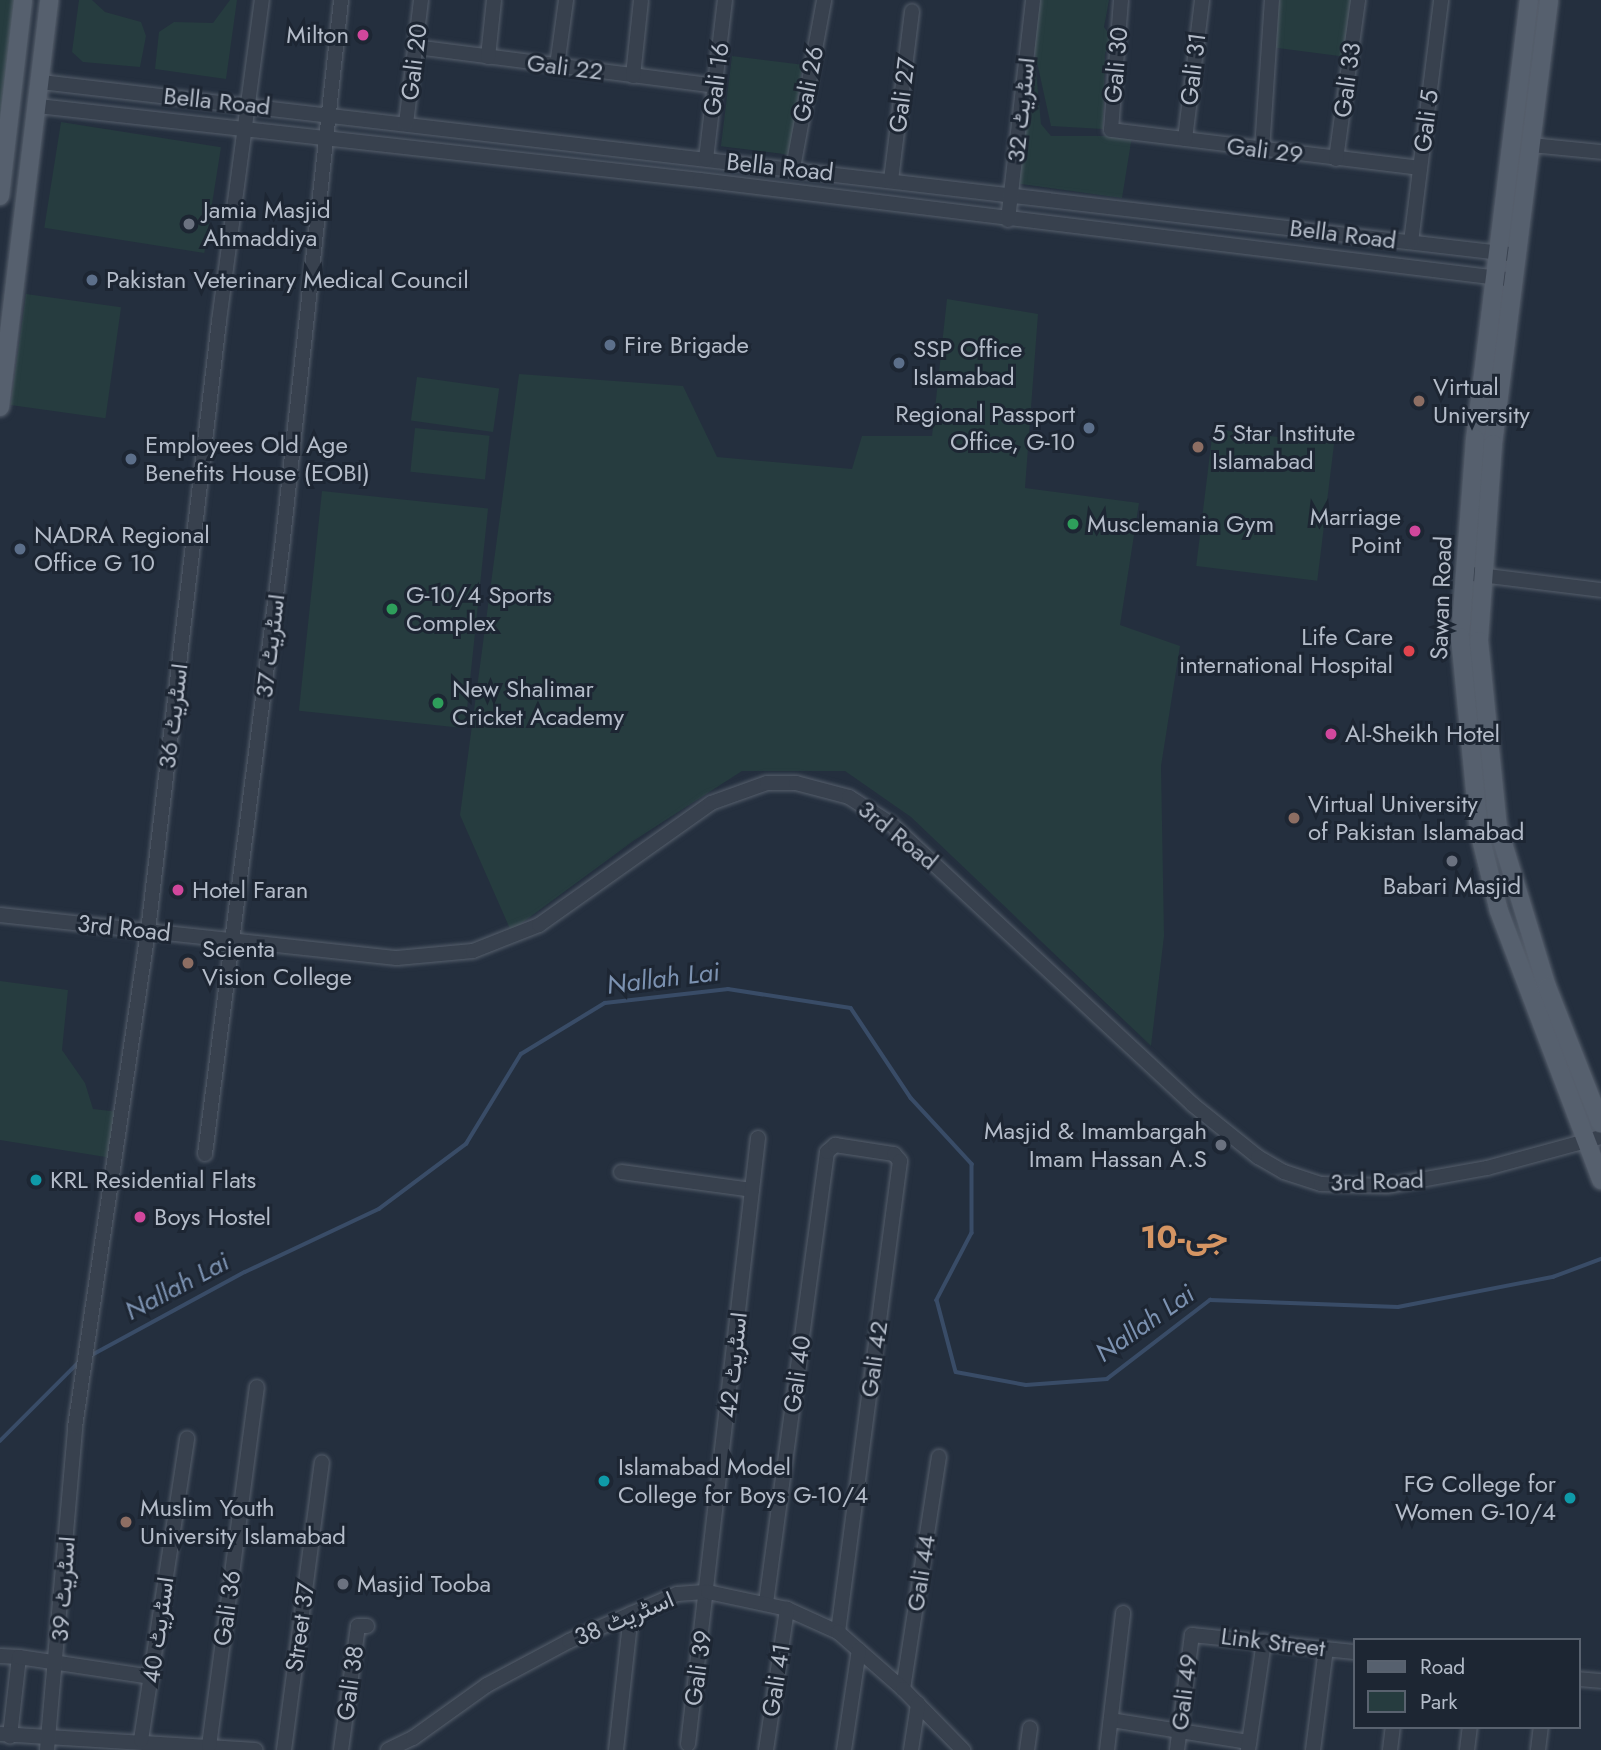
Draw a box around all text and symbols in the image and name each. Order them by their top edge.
place label: Milton [286,21,349,49]
street label: Gali 20 [395,22,433,102]
street label: Gali 30 [1098,26,1134,104]
marker: Milton [355,27,371,43]
street label: Gali 31 [1174,31,1212,107]
street label: Gali 16 [697,41,735,117]
street label: Gali 33 [1327,41,1367,119]
street label: Gali 26 [787,44,829,124]
street label: Gali 22 [525,48,605,86]
street label: Gali 27 [883,56,921,134]
street label: اسٹریٹ 32 [1001,56,1041,164]
street label: Bella Road [162,81,272,121]
street label: Gali 5 [1408,88,1444,154]
street label: Gali 29 [1225,131,1305,169]
street label: Bella Road [725,147,835,187]
place label: Jamia Masjid Ahmaddiya [203,196,331,252]
street label: Bella Road [1288,213,1398,255]
marker: Jamia Masjid Ahmaddiya [181,216,197,232]
place label: Pakistan Veterinary Medical Council [106,266,469,294]
marker: Pakistan Veterinary Medical Council [84,272,100,288]
place label: Fire Brigade [624,331,749,359]
place label: SSP Office Islamabad [913,335,1022,391]
marker: Fire Brigade [602,337,618,353]
marker: SSP Office Islamabad [891,355,907,371]
place label: Virtual University [1433,373,1530,429]
marker: Virtual University [1411,393,1427,409]
place label: Regional Passport Office, G-10 [895,400,1075,456]
place label: 5 Star Institute Islamabad [1212,419,1355,475]
marker: Regional Passport Office, G-10 [1081,420,1097,436]
place label: Employees Old Age Benefits House (EOBI) [145,431,370,487]
marker: 5 Star Institute Islamabad [1190,439,1206,455]
marker: Employees Old Age Benefits House (EOBI) [123,451,139,467]
place label: Marriage Point [1310,503,1401,559]
place label: Musclemania Gym [1087,510,1274,538]
marker: Musclemania Gym [1065,516,1081,532]
place label: NADRA Regional Office G 10 [34,521,210,577]
marker: Marriage Point [1407,523,1423,539]
street label: Sawan Road [1424,536,1458,660]
marker: NADRA Regional Office G 10 [12,541,28,557]
place label: G-10/4 Sports Complex [406,581,552,637]
street label: اسٹریٹ 37 [249,593,291,699]
marker: G-10/4 Sports Complex [384,601,400,617]
place label: Life Care international Hospital [1179,623,1393,679]
marker: Life Care international Hospital [1399,641,1419,661]
street label: اسٹریٹ 36 [152,662,194,770]
place label: New Shalimar Cricket Academy [452,675,624,731]
marker: New Shalimar Cricket Academy [430,695,446,711]
place label: Al-Sheikh Hotel [1345,720,1500,748]
marker: Al-Sheikh Hotel [1323,726,1339,742]
place label: Virtual University of Pakistan Islamabad [1308,790,1525,846]
street label: 3rd Road [852,794,944,876]
marker: Virtual University of Pakistan Islamabad [1286,810,1302,826]
marker: Babari Masjid [1444,853,1460,869]
place label: Babari Masjid [1383,872,1521,900]
place label: Hotel Faran [192,876,308,904]
marker: Hotel Faran [170,882,186,898]
street label: 3rd Road [76,909,172,947]
place label: Scienta Vision College [202,935,352,991]
marker: Scienta Vision College [180,955,196,971]
water label: Nallah Lai [605,957,721,1001]
place label: Masjid & Imambargah Imam Hassan A.S [984,1117,1207,1173]
marker: Masjid & Imambargah Imam Hassan A.S [1213,1137,1229,1153]
street label: 3rd Road [1330,1165,1424,1197]
place label: KRL Residential Flats [50,1166,256,1194]
marker: KRL Residential Flats [28,1172,44,1188]
place label: Boys Hostel [154,1203,271,1231]
marker: Boys Hostel [132,1209,148,1225]
district label: جی-10 [1140,1218,1228,1256]
water label: Nallah Lai [120,1247,234,1327]
water label: Nallah Lai [1090,1279,1200,1369]
street label: اسٹریٹ 42 [713,1311,753,1419]
street label: Gali 42 [854,1319,894,1399]
street label: Gali 40 [777,1334,817,1414]
place label: Islamabad Model College for Boys G-10/4 [618,1453,868,1509]
place label: FG College for Women G-10/4 [1395,1470,1556,1526]
marker: Islamabad Model College for Boys G-10/4 [596,1473,612,1489]
marker: FG College for Women G-10/4 [1562,1490,1578,1506]
place label: Muslim Youth University Islamabad [140,1494,346,1550]
marker: Muslim Youth University Islamabad [118,1514,134,1530]
street label: Gali 44 [901,1533,941,1613]
street label: اسٹریٹ 39 [45,1535,81,1643]
street label: Gali 36 [207,1568,247,1648]
place label: Masjid Tooba [357,1570,491,1598]
street label: اسٹریٹ 40 [136,1575,180,1685]
marker: Masjid Tooba [335,1576,351,1592]
street label: Street 37 [279,1581,321,1673]
street label: اسٹریٹ 38 [570,1584,678,1652]
street label: Link Street [1219,1621,1327,1663]
street label: Gali 39 [678,1628,718,1708]
legend [1352,1638,1580,1729]
street label: Gali 41 [756,1641,796,1719]
street label: Gali 38 [330,1644,370,1722]
street label: Gali 49 [1165,1652,1203,1732]
text: Road [1420,1652,1465,1682]
text: Park [1420,1687,1457,1717]

